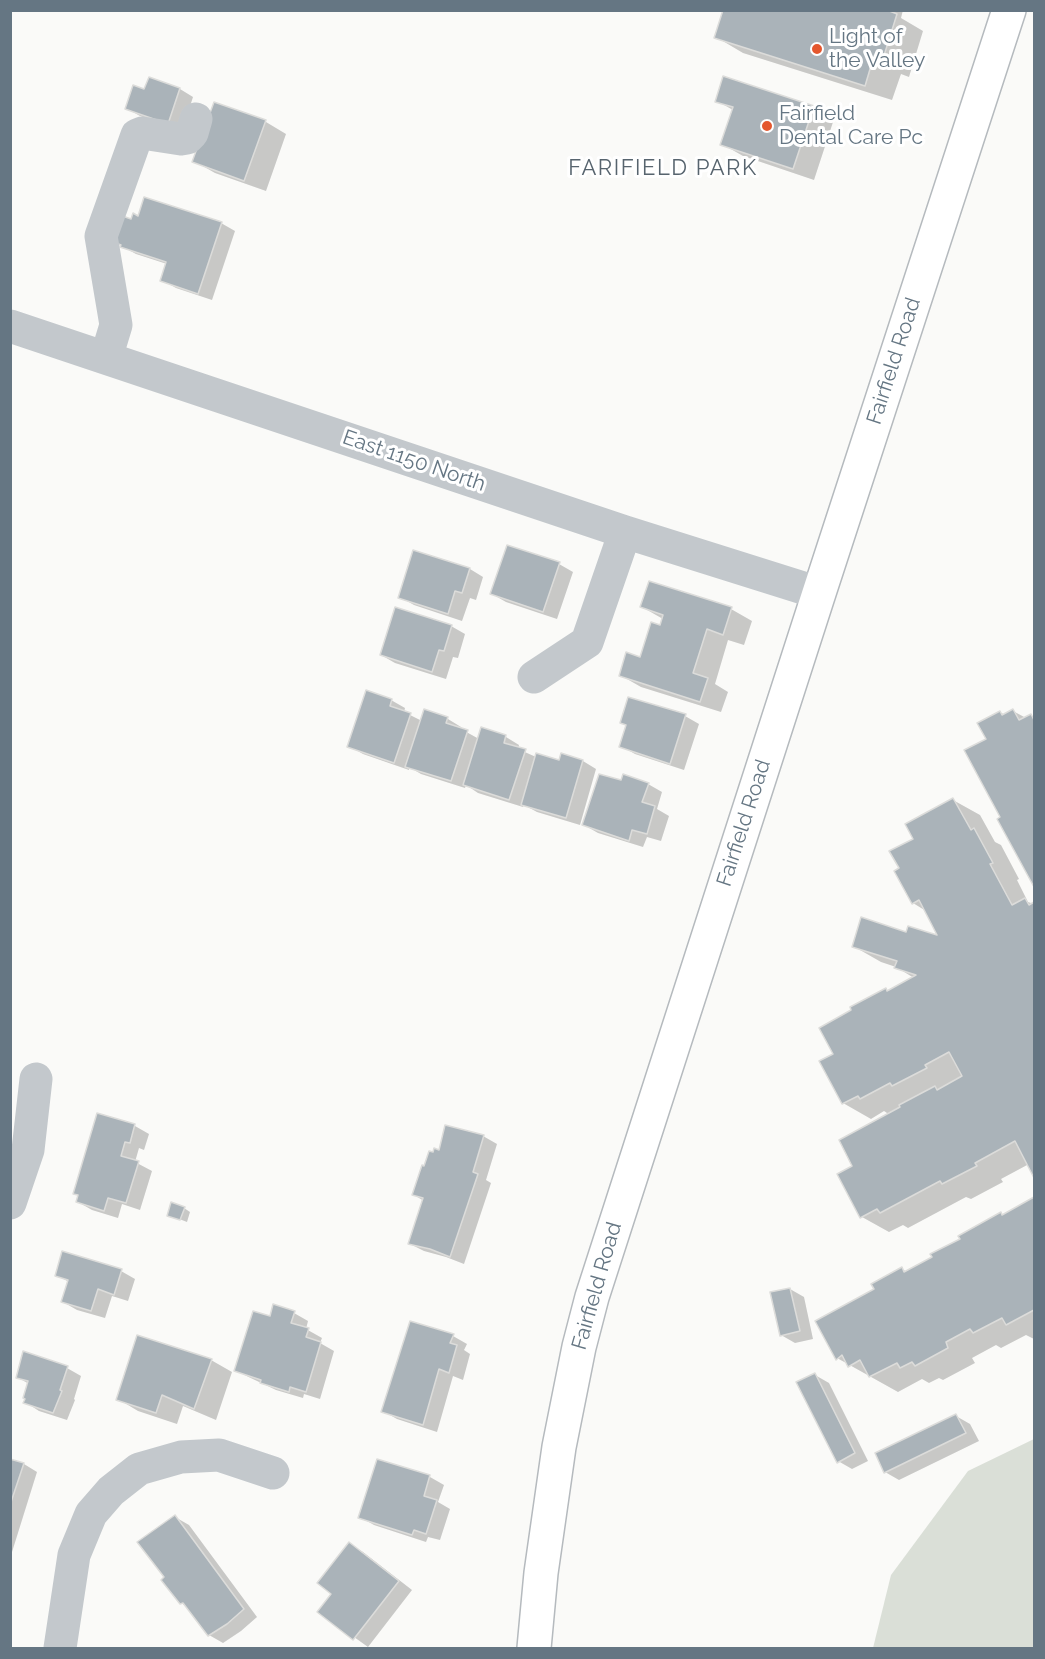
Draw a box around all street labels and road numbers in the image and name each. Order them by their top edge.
street label: Fairfield Road [862,294,926,428]
street label: East 1150 North [339,425,489,497]
street label: Fairfield Road [712,756,776,890]
street label: Fairfield Road [567,1219,627,1353]

